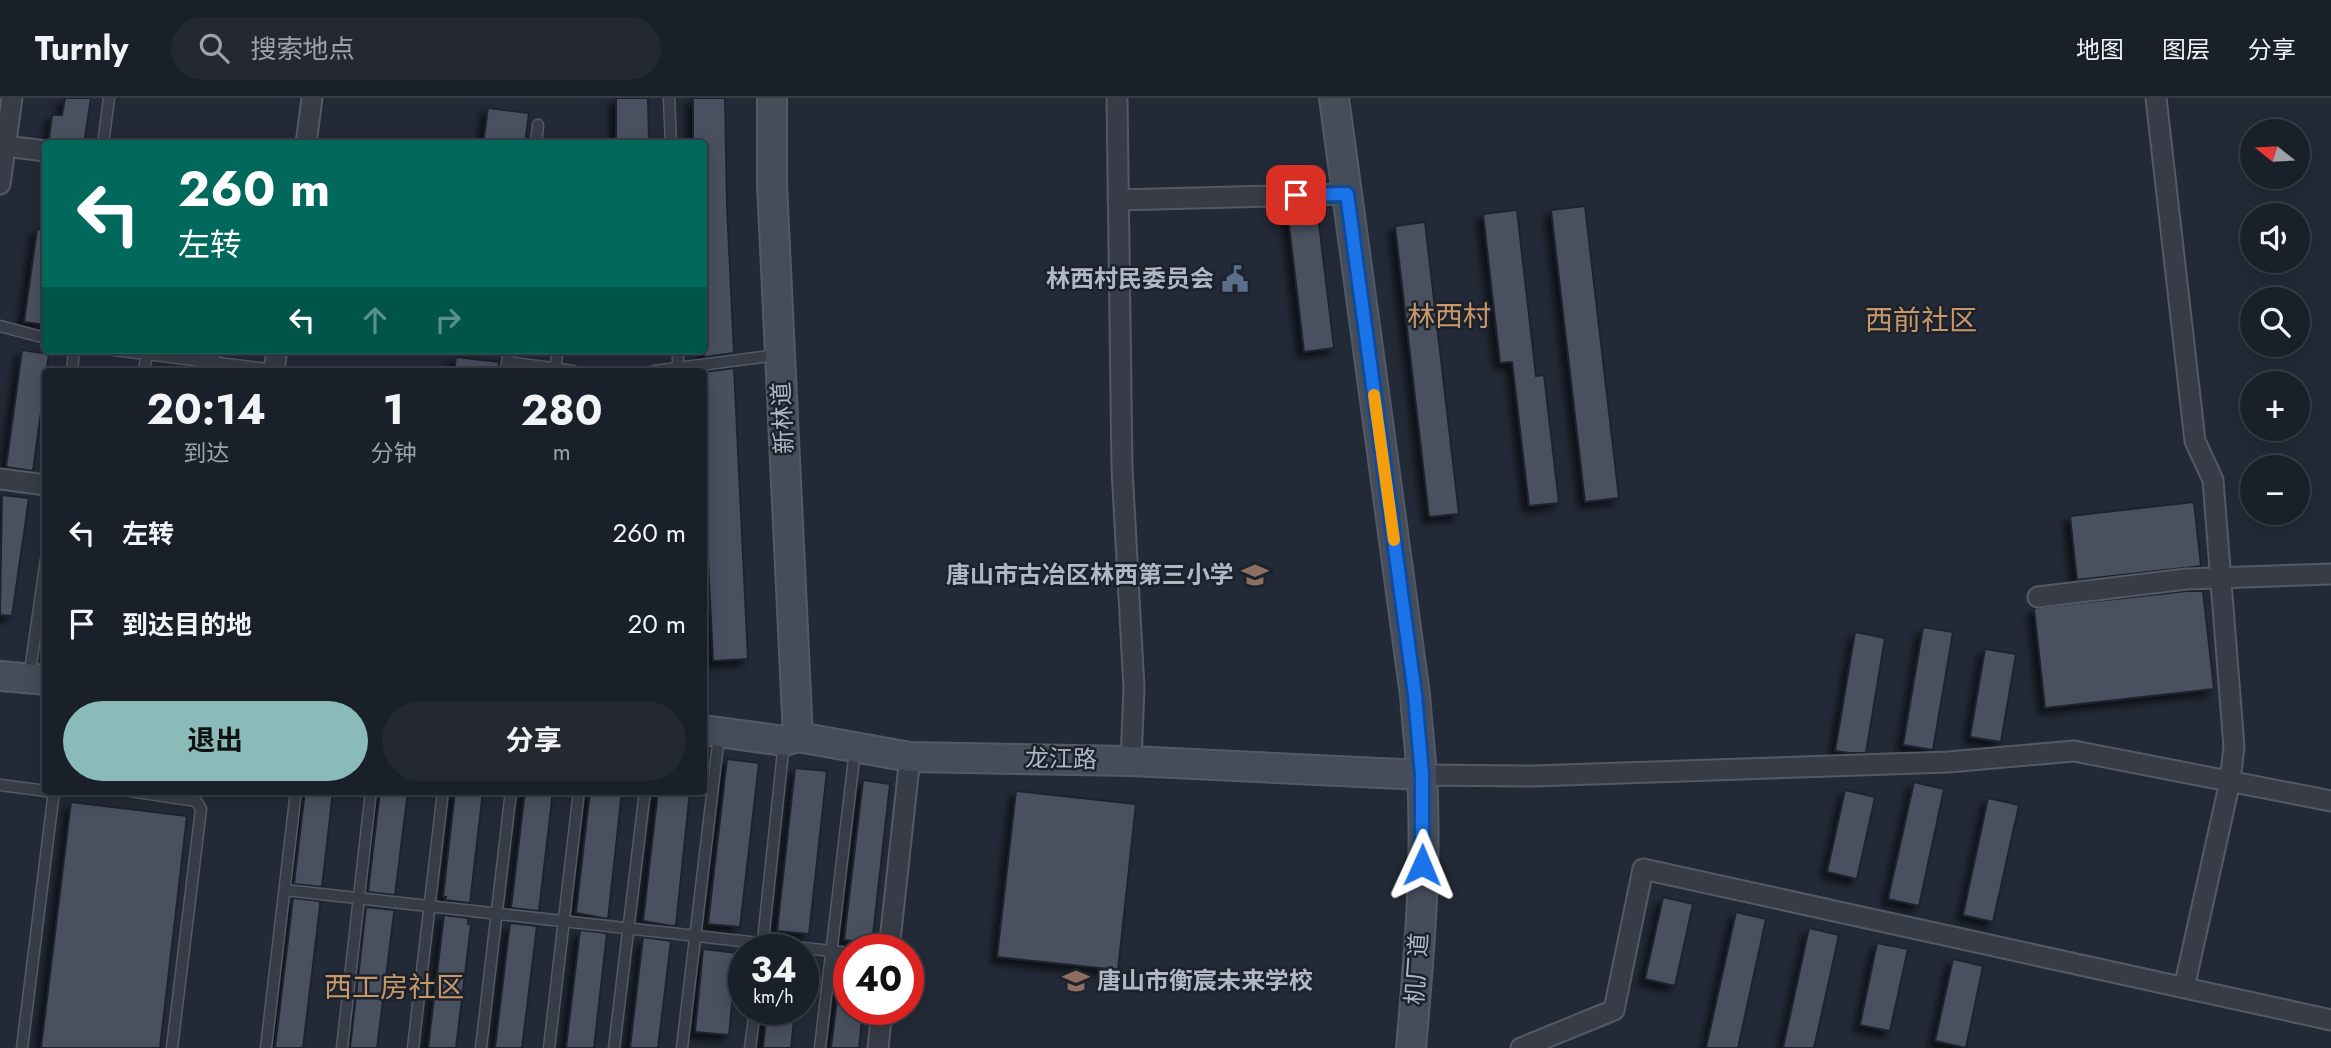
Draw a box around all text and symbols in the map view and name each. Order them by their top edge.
search box [171,17,661,80]
text: Turnly [35,25,129,72]
icon: search [195,29,233,67]
text: 搜索地点 [251,30,355,68]
text: 地图 [2076,32,2124,67]
text: 图层 [2162,32,2210,67]
text: 分享 [2248,32,2296,67]
north arrow [2240,119,2310,189]
map controls [2240,119,2310,525]
text: 260 m [178,154,330,224]
pin [1266,165,1326,225]
icon: left [63,168,154,259]
icon: arrive [1277,176,1315,214]
button: sound [2240,203,2310,273]
text: 左转 [178,222,242,268]
place label: 林西村民委员会 [1046,261,1214,296]
public building icon: 林西村民委员会 [1220,264,1250,294]
button: search [2240,287,2310,357]
district label: 林西村 [1407,296,1491,337]
district label: 西前社区 [1865,300,1977,341]
icon: left [283,301,321,339]
icon: ahead [356,301,394,339]
icon: right [429,301,467,339]
button: + [2240,371,2310,441]
text: 20:14 [146,379,266,440]
text: 1 [383,379,404,440]
text: 280 [521,380,603,441]
street label: 新林道 [763,381,802,455]
text: m [553,435,571,469]
text: 到达 [183,436,229,470]
text: 分钟 [370,436,416,470]
button: − [2240,455,2310,525]
icon: left [63,514,101,552]
text: 260 m [613,514,686,552]
text: 左转 [122,515,174,553]
place label: 唐山市古冶区林西第三小学 [946,557,1234,592]
school or university icon: 唐山市古冶区林西第三小学 [1240,560,1270,590]
icon: arrive [63,605,101,643]
text: 20 m [628,605,686,643]
text: 到达目的地 [122,606,252,644]
button: 退出 [63,701,368,781]
button: 分享 [382,701,686,781]
street label: 龙江路 [1025,740,1097,777]
position arrow [1385,828,1459,902]
street label: 机厂道 [1397,932,1436,1006]
speed limit sign: 40 [833,934,924,1025]
text: 34 [750,945,797,995]
place label: 唐山市衡宸未来学校 [1097,963,1313,998]
school or university icon: 唐山市衡宸未来学校 [1061,966,1091,996]
district label: 西工房社区 [324,967,464,1008]
text: km/h [753,984,794,1010]

